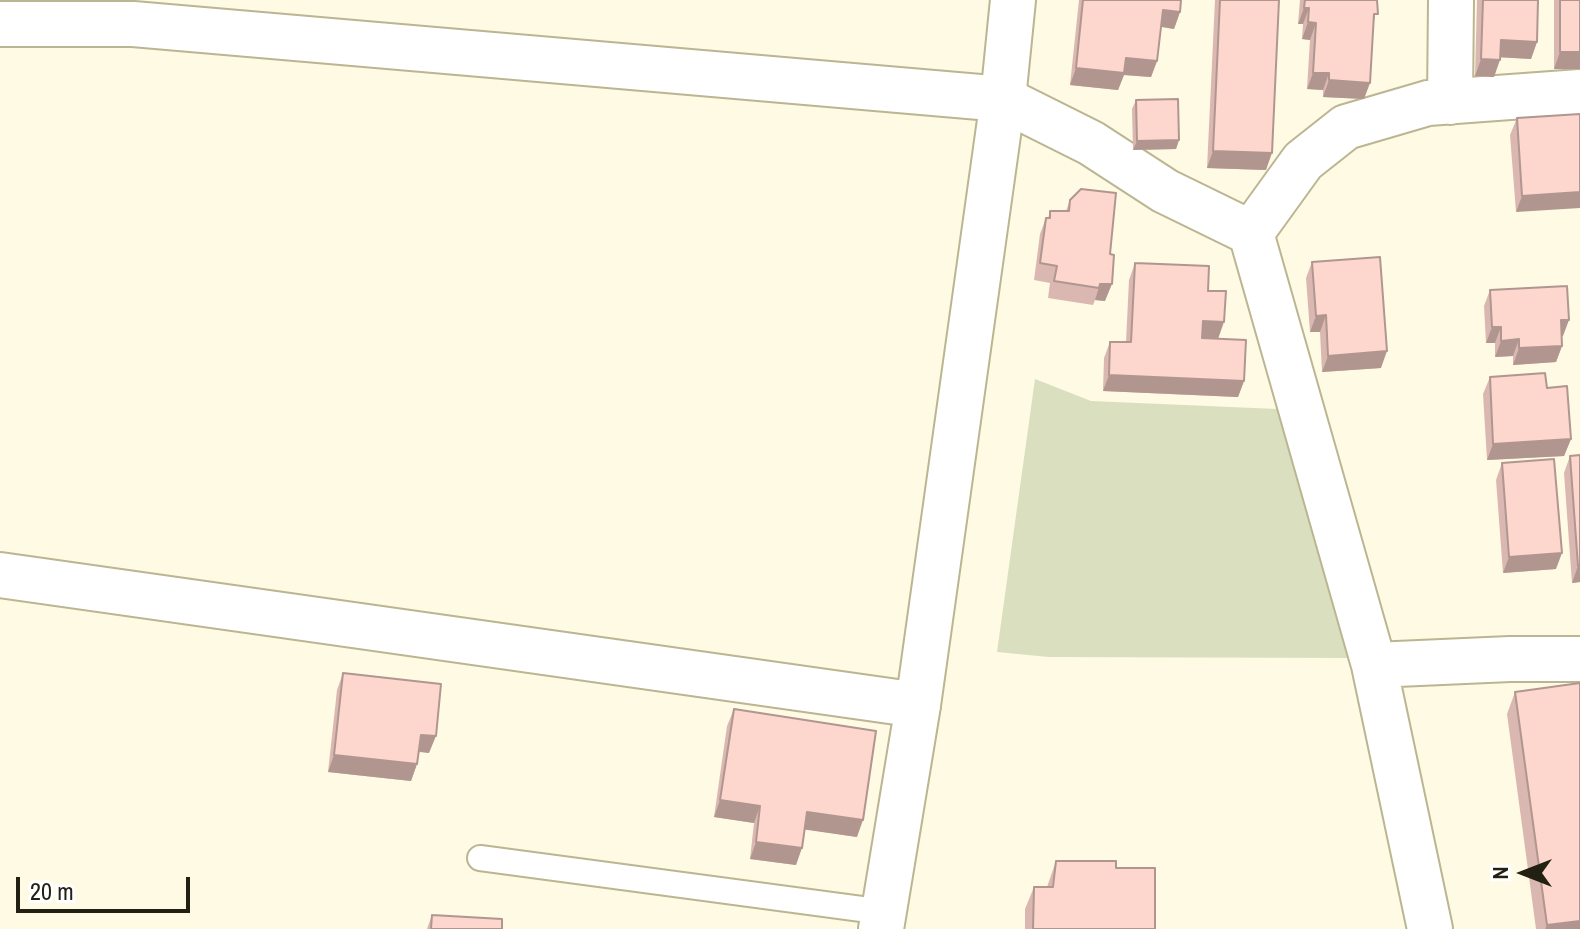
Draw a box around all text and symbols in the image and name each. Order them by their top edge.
north arrow [1484,833,1564,913]
scale bar [20,861,194,911]
text: N [1485,866,1515,880]
text: 20 m [30,875,74,907]

